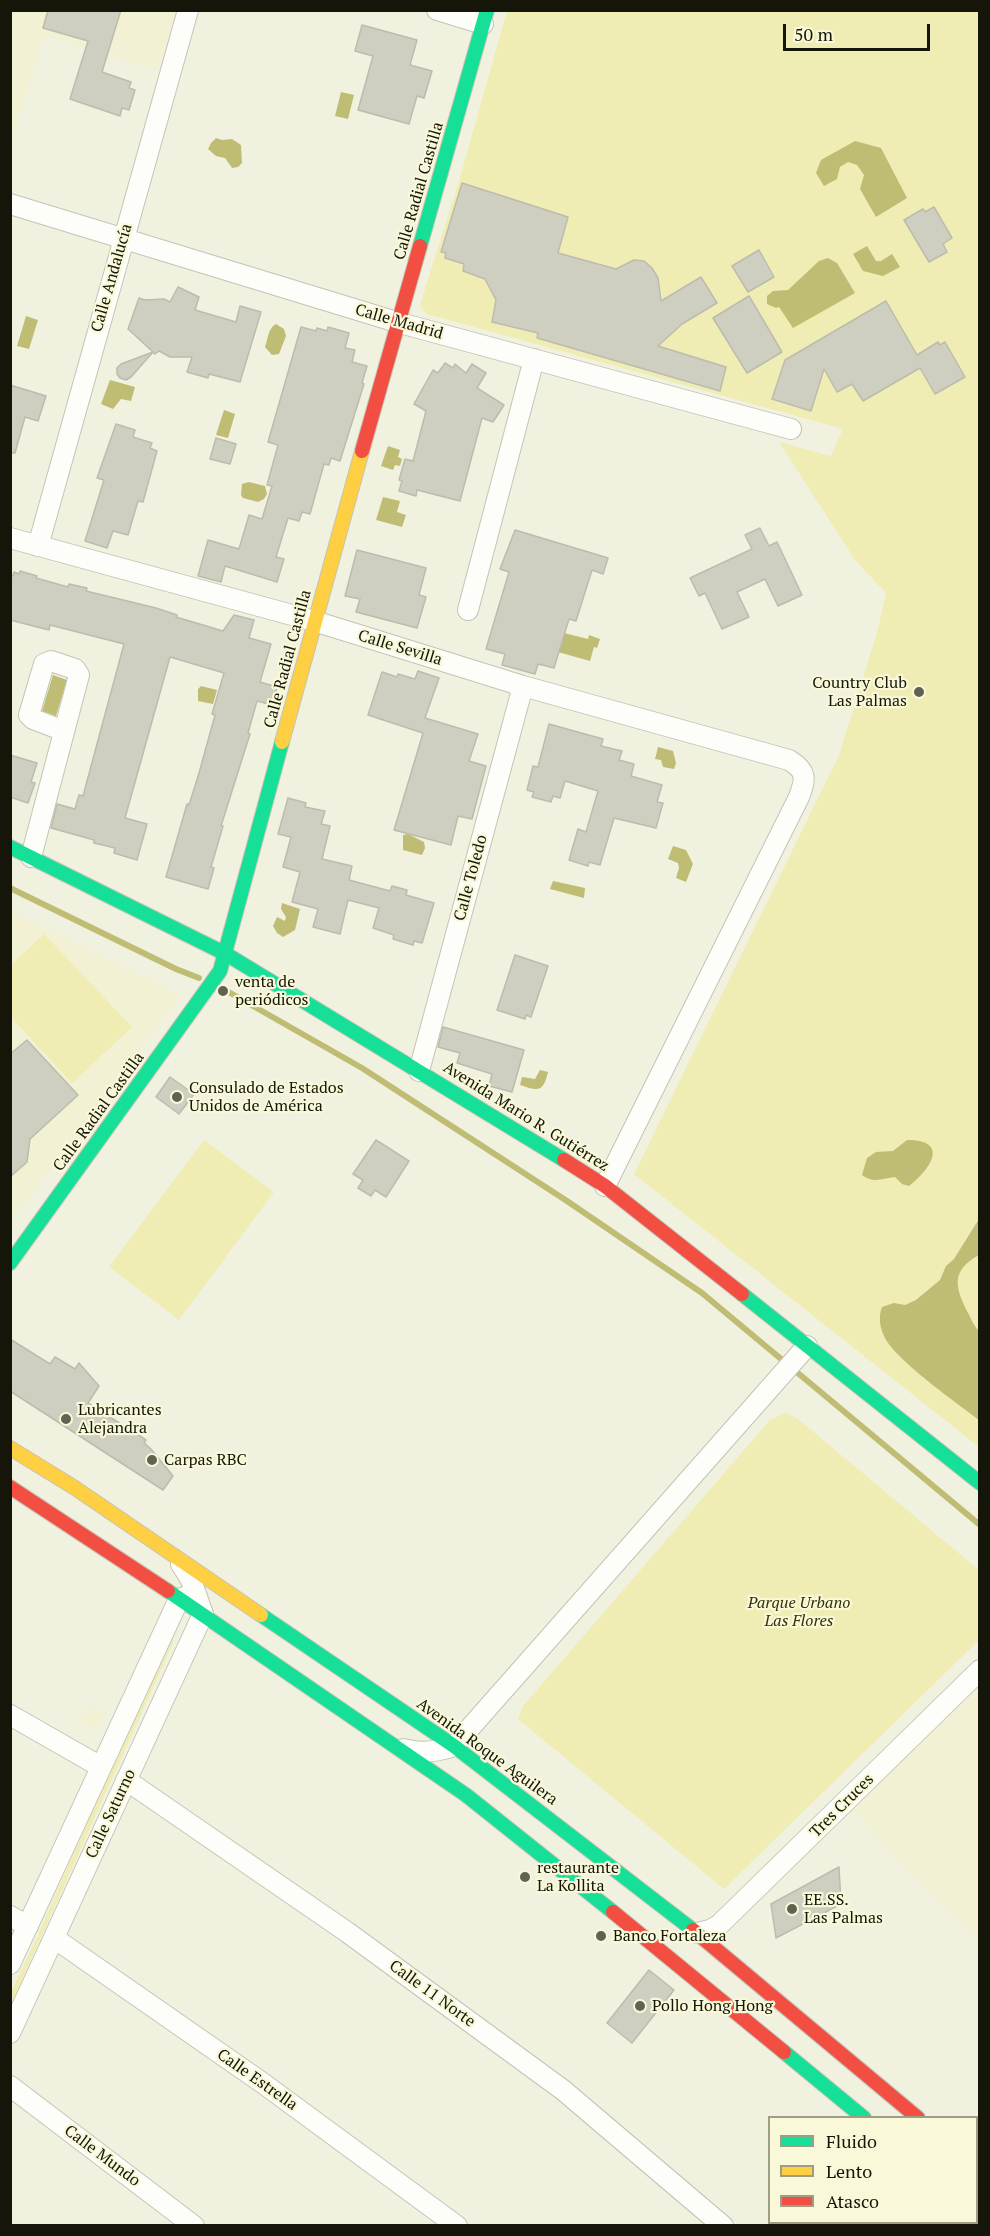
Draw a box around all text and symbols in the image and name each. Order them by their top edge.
scale bar [786,12,933,50]
text: 50 m [794,22,833,46]
street label: Calle Radial Castilla [390,120,448,262]
street label: Calle Andalucía [87,222,137,334]
street label: Calle Madrid [353,300,445,344]
street label: Calle Radial Castilla [260,588,316,730]
street label: Calle Sevilla [356,626,444,670]
place label: Country Club Las Palmas [812,673,907,711]
marker: Country Club Las Palmas [912,685,926,699]
street label: Calle Toledo [450,833,492,923]
place label: venta de periódicos [235,972,309,1010]
marker: venta de periódicos [216,984,230,998]
street label: Calle Radial Castilla [49,1049,149,1175]
street label: Avenida Mario R. Gutiérrez [440,1058,612,1176]
place label: Consulado de Estados Unidos de América [189,1078,344,1116]
marker: Consulado de Estados Unidos de América [170,1090,184,1104]
place label: Lubricantes Alejandra [78,1400,162,1438]
marker: Lubricantes Alejandra [59,1412,73,1426]
place label: Carpas RBC [164,1450,247,1470]
marker: Carpas RBC [145,1453,159,1467]
park label: Parque Urbano Las Flores [748,1593,850,1631]
street label: Avenida Roque Aguilera [413,1694,561,1810]
street label: Calle Saturno [82,1766,140,1862]
street label: Tres Cruces [806,1770,878,1842]
place label: restaurante La Kollita [537,1858,619,1896]
marker: restaurante La Kollita [518,1870,532,1884]
place label: EE.SS. Las Palmas [804,1890,883,1928]
marker: EE.SS. Las Palmas [785,1902,799,1916]
place label: Banco Fortaleza [613,1926,727,1946]
marker: Banco Fortaleza [594,1929,608,1943]
street label: Calle 11 Norte [385,1956,479,2032]
place label: Pollo Hong Hong [652,1996,773,2016]
marker: Pollo Hong Hong [633,1999,647,2013]
street label: Calle Estrella [213,2045,301,2115]
legend [768,2116,978,2224]
street label: Calle Mundo [60,2121,144,2191]
text: Fluido [826,2129,877,2153]
text: Lento [826,2159,872,2183]
text: Atasco [826,2189,879,2213]

